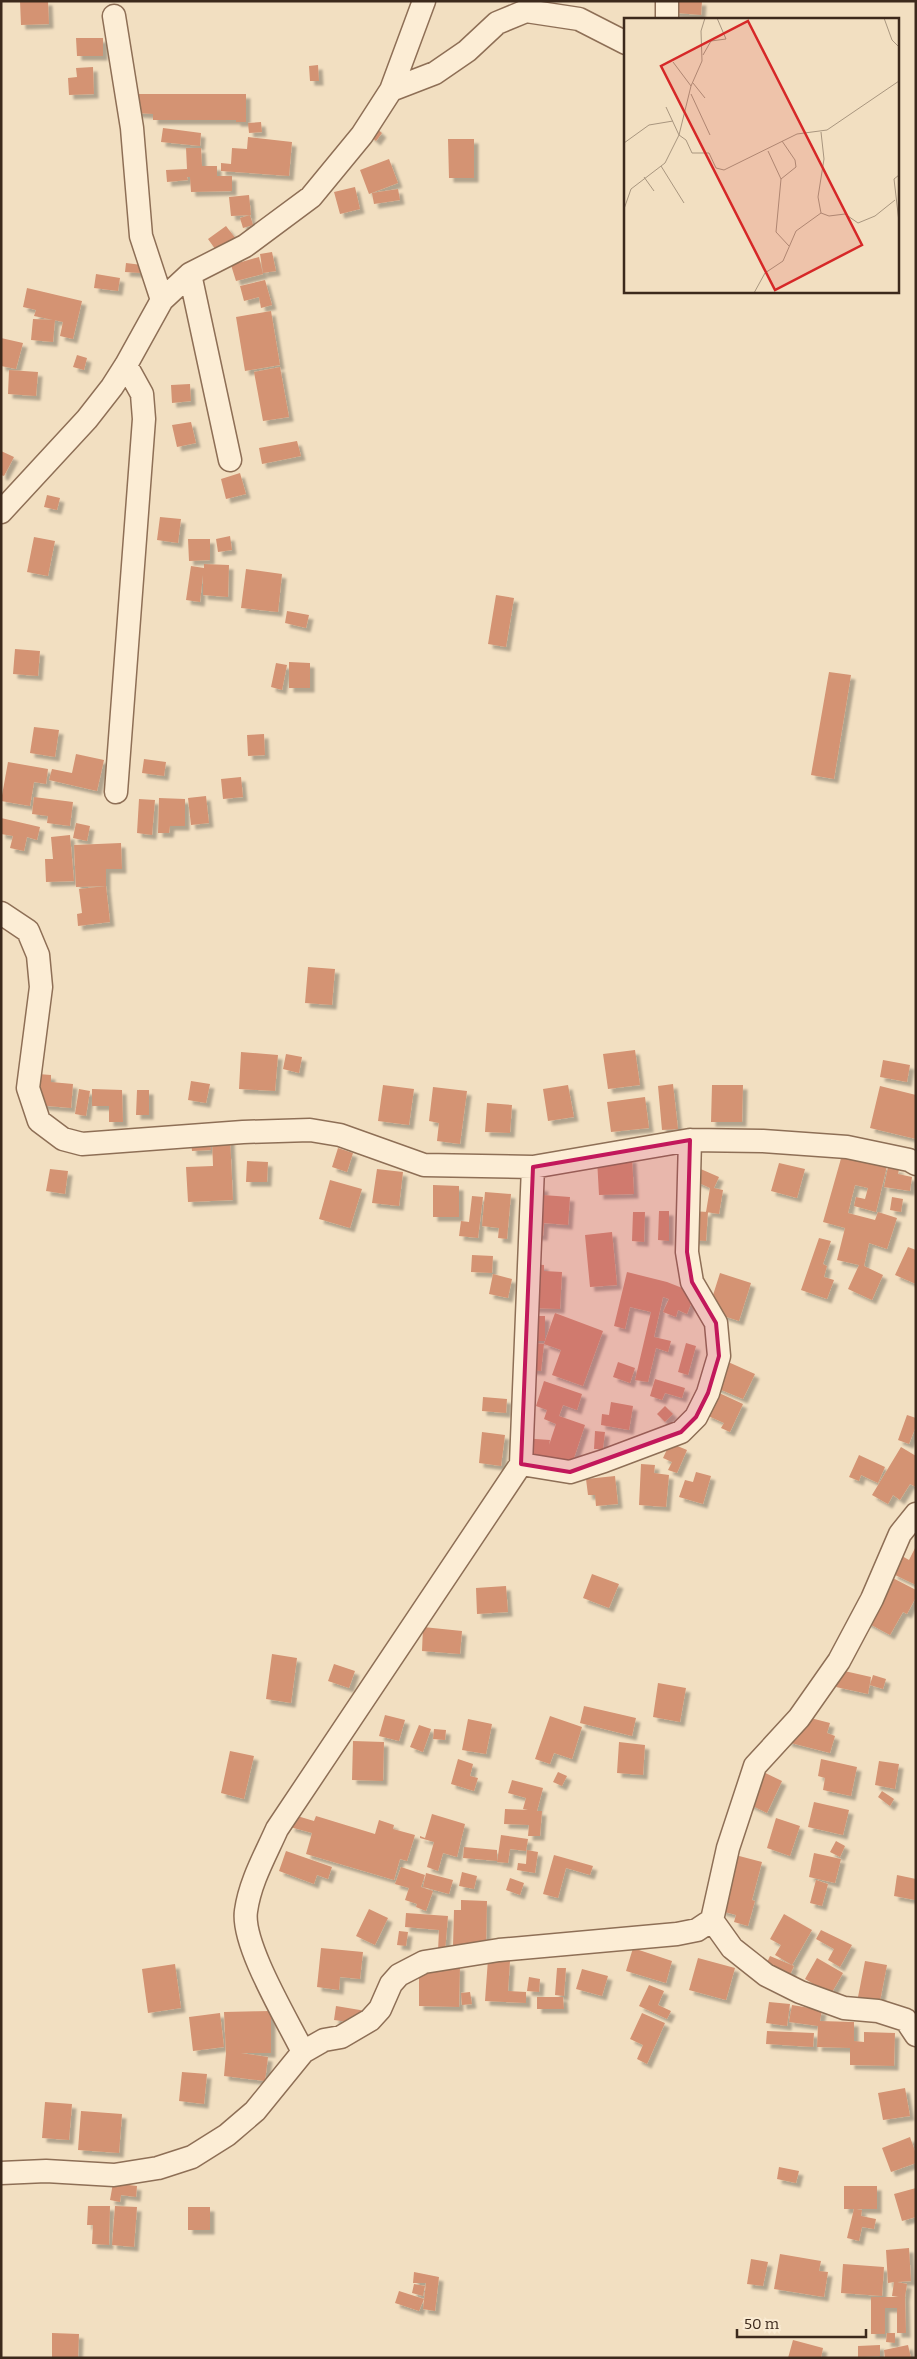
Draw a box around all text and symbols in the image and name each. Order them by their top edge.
inset map [624,18,900,292]
scale bar [737,2306,866,2338]
text: 50 m [744,2315,780,2333]

